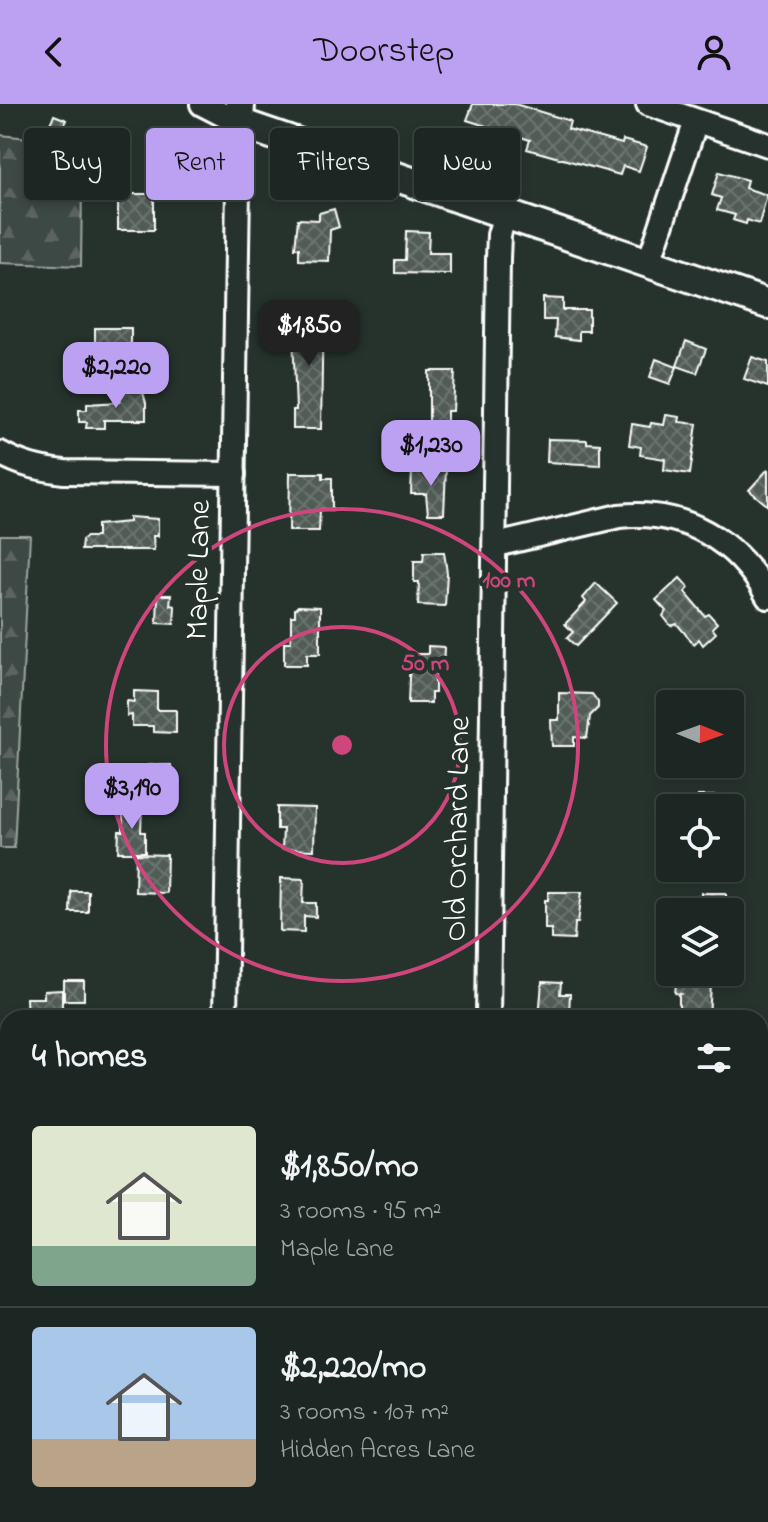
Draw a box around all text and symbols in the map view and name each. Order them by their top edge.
text: Doorstep [313,26,455,79]
icon: back [32,30,76,74]
icon: person [692,30,736,74]
chip: Buy [24,128,130,200]
chip: Rent [146,128,254,200]
chip: Filters [270,128,398,200]
chip: New [414,128,520,200]
pin: $1,850 [244,300,374,368]
text: $1,850 [277,307,341,345]
pin: $2,220 [51,342,181,410]
text: $2,220 [81,349,151,387]
pin: $1,230 [366,420,496,488]
text: $1,230 [399,427,463,465]
street label: Maple Lane [175,499,225,640]
text: 100 m [483,564,536,599]
text: 50 m [401,647,450,682]
north arrow [656,690,744,778]
map controls [656,690,744,986]
street label: Old Orchard Lane [434,715,484,942]
centre of rings [328,731,356,759]
pin: $3,190 [67,763,197,831]
text: $3,190 [103,770,161,808]
button: locate [656,794,744,882]
button: layers [656,898,744,986]
text: 4 homes [32,1033,147,1083]
icon: filters [692,1036,736,1080]
text: $1,850/mo [280,1143,419,1193]
icon: home [96,1158,192,1254]
text: 3 rooms · 95 m² [280,1193,441,1231]
text: Maple Lane [280,1231,394,1269]
text: $2,220/mo [280,1344,426,1394]
icon: home [96,1359,192,1455]
text: 3 rooms · 107 m² [280,1394,449,1432]
text: Hidden Acres Lane [280,1432,475,1470]

